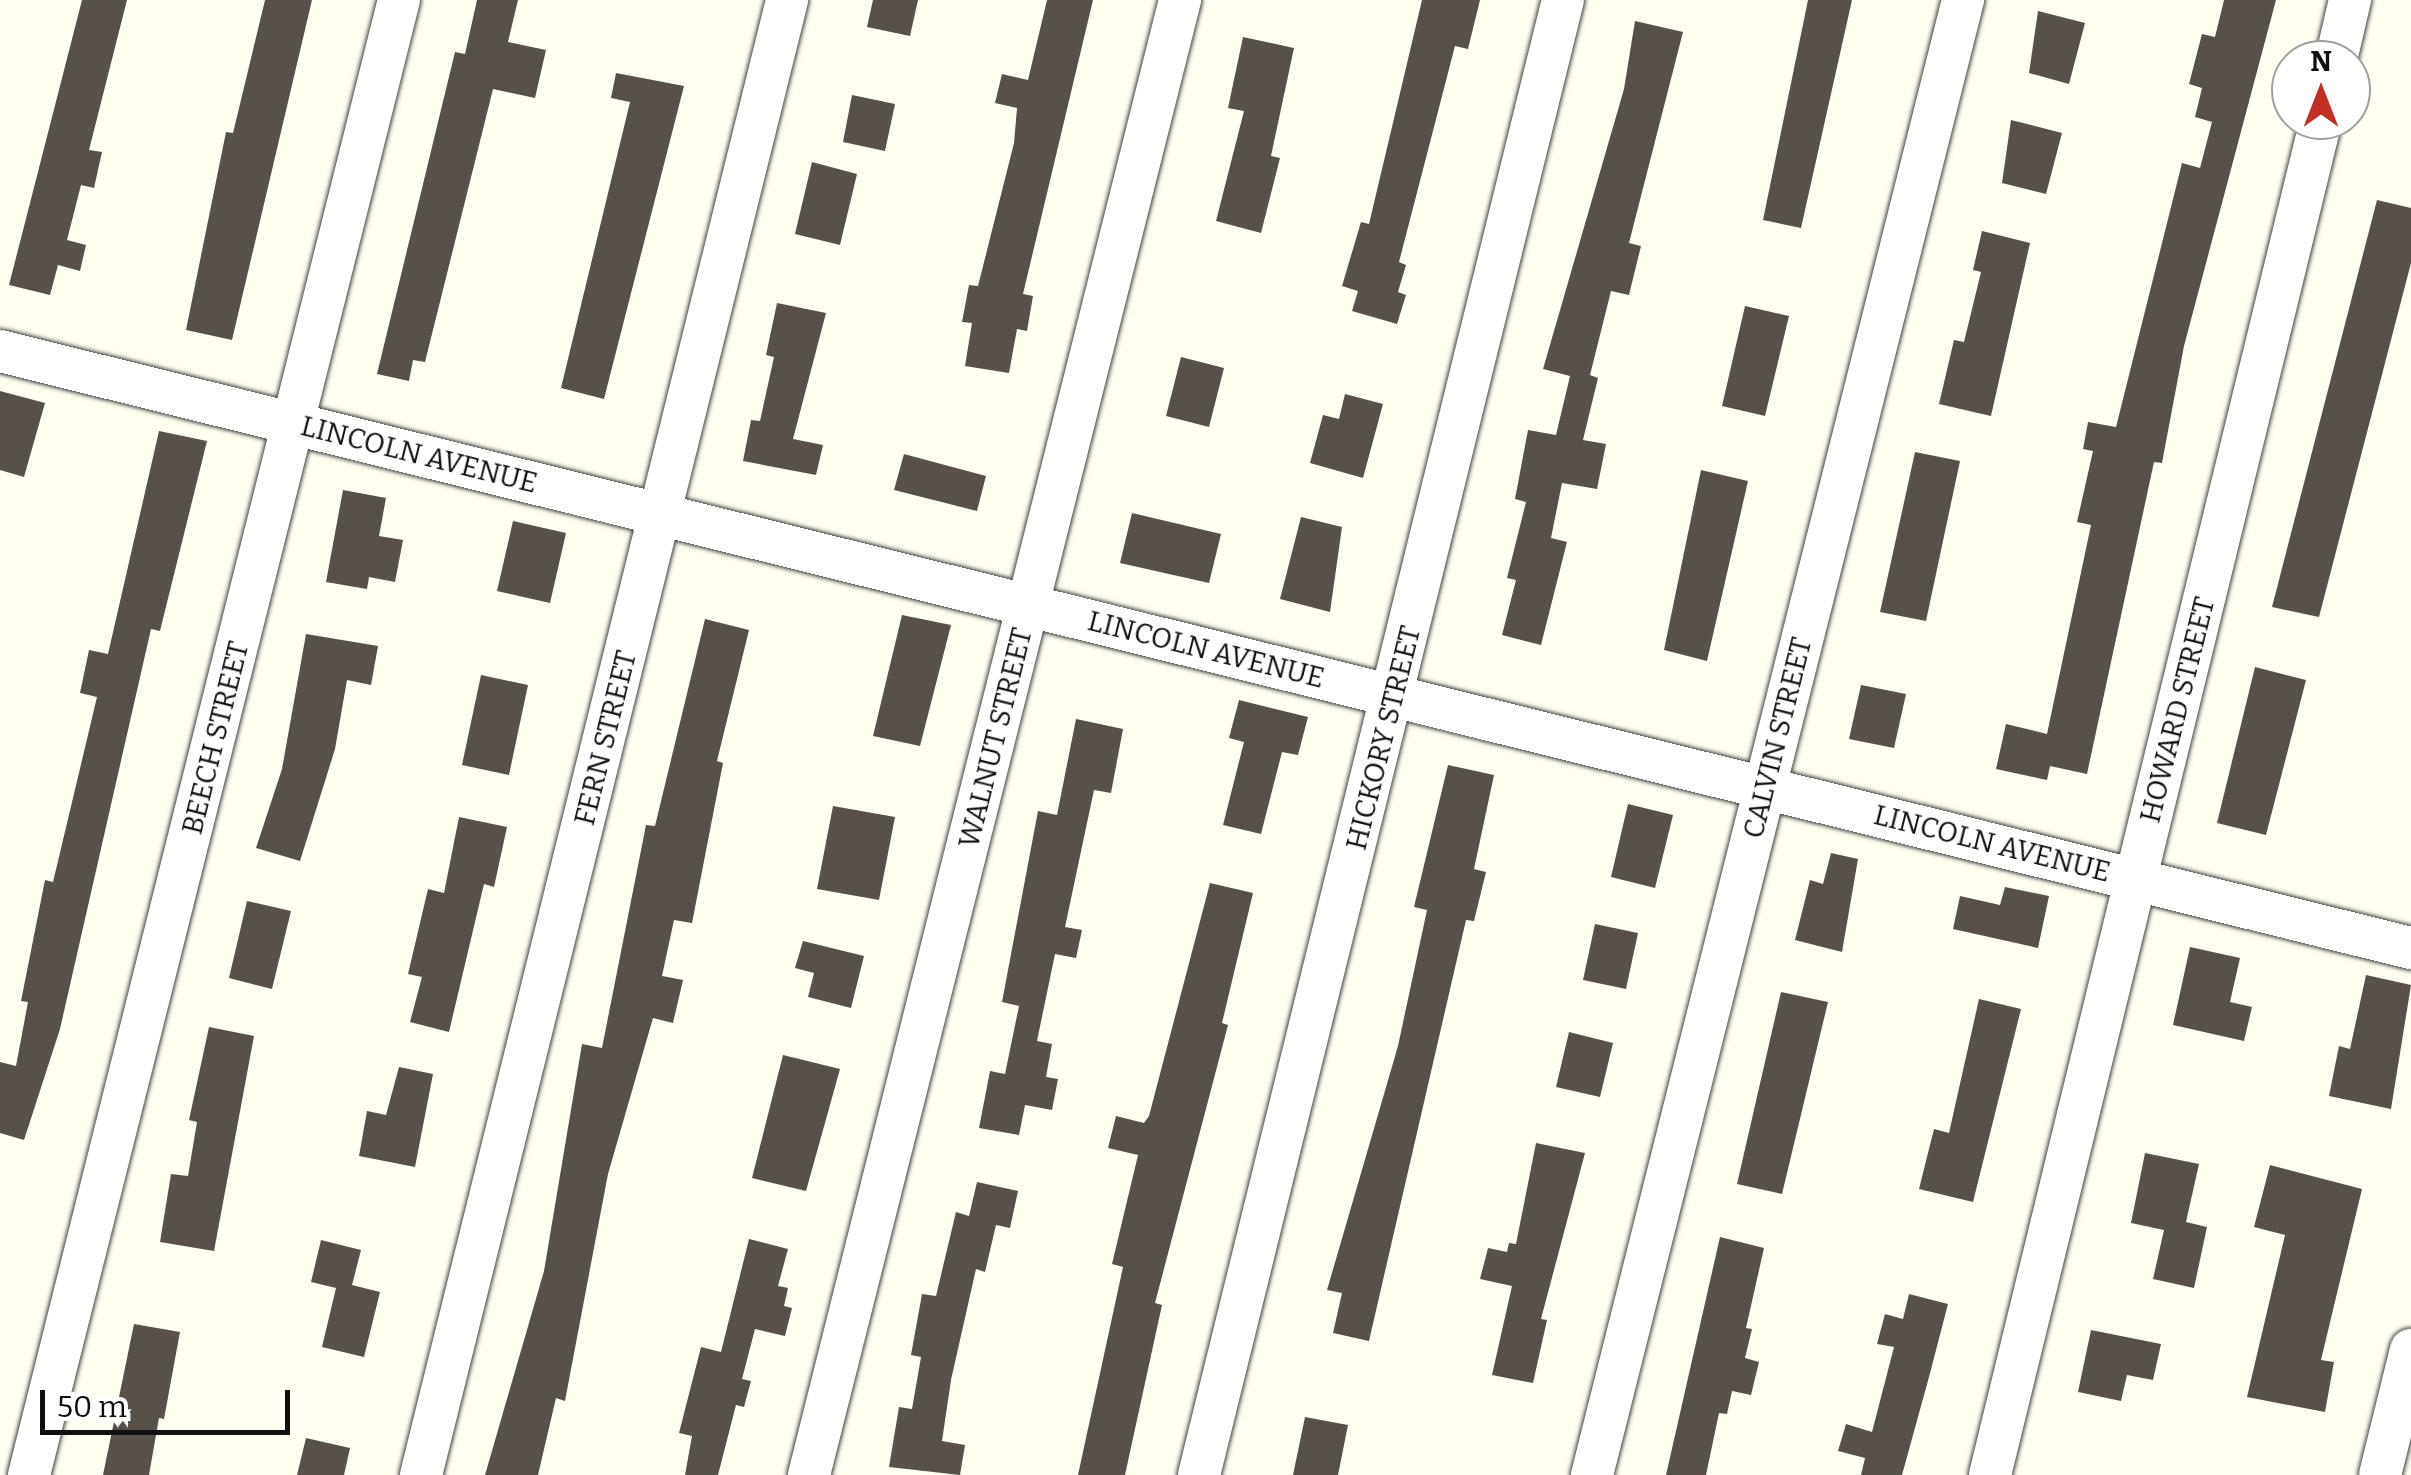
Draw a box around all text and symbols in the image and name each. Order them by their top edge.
north arrow [2271,40,2371,140]
text: N [2310,45,2332,78]
street label: LINCOLN AVENUE [297,409,541,501]
street label: HOWARD STREET [2134,594,2222,826]
street label: LINCOLN AVENUE [1084,604,1328,696]
street label: HICKORY STREET [1340,622,1428,854]
street label: WALNUT STREET [952,625,1040,851]
street label: CALVIN STREET [1737,634,1819,842]
street label: BEECH STREET [176,638,256,838]
street label: FERN STREET [568,647,644,829]
street label: LINCOLN AVENUE [1870,798,2114,890]
scale bar [45,1370,295,1432]
text: 50 m [57,1389,127,1425]

